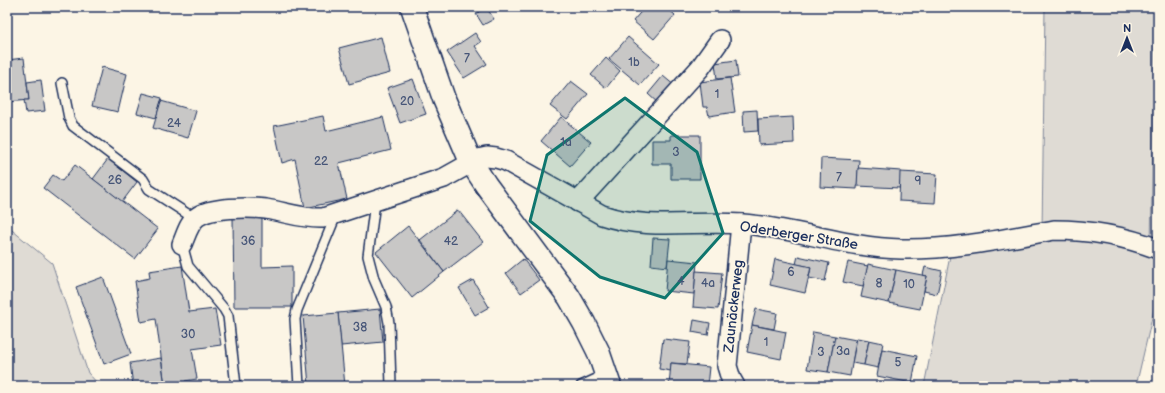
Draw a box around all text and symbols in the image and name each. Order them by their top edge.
north arrow [1107,18,1147,58]
text: N [1123,22,1131,35]
house number: 7 [464,51,470,66]
house number: 1b [628,55,640,70]
house number: 1 [715,87,719,102]
house number: 20 [400,94,414,109]
house number: 24 [167,116,182,131]
house number: 1a [560,135,572,150]
house number: 3 [672,145,680,160]
house number: 22 [314,154,328,169]
house number: 7 [836,170,842,185]
house number: 26 [108,173,122,188]
house number: 9 [915,174,922,189]
street label: Oderberger Straße [739,218,859,253]
house number: 36 [241,234,255,249]
house number: 42 [444,234,458,249]
street label: Zaunäckerweg [720,259,747,354]
house number: 6 [787,265,795,280]
house number: 4 [677,274,685,289]
house number: 4a [701,276,715,291]
house number: 8 [876,276,883,291]
house number: 10 [903,277,915,292]
house number: 38 [353,320,367,335]
house number: 30 [181,327,195,342]
house number: 1 [764,335,768,350]
house number: 3a [836,344,850,359]
house number: 3 [817,345,825,360]
house number: 5 [895,355,902,370]

